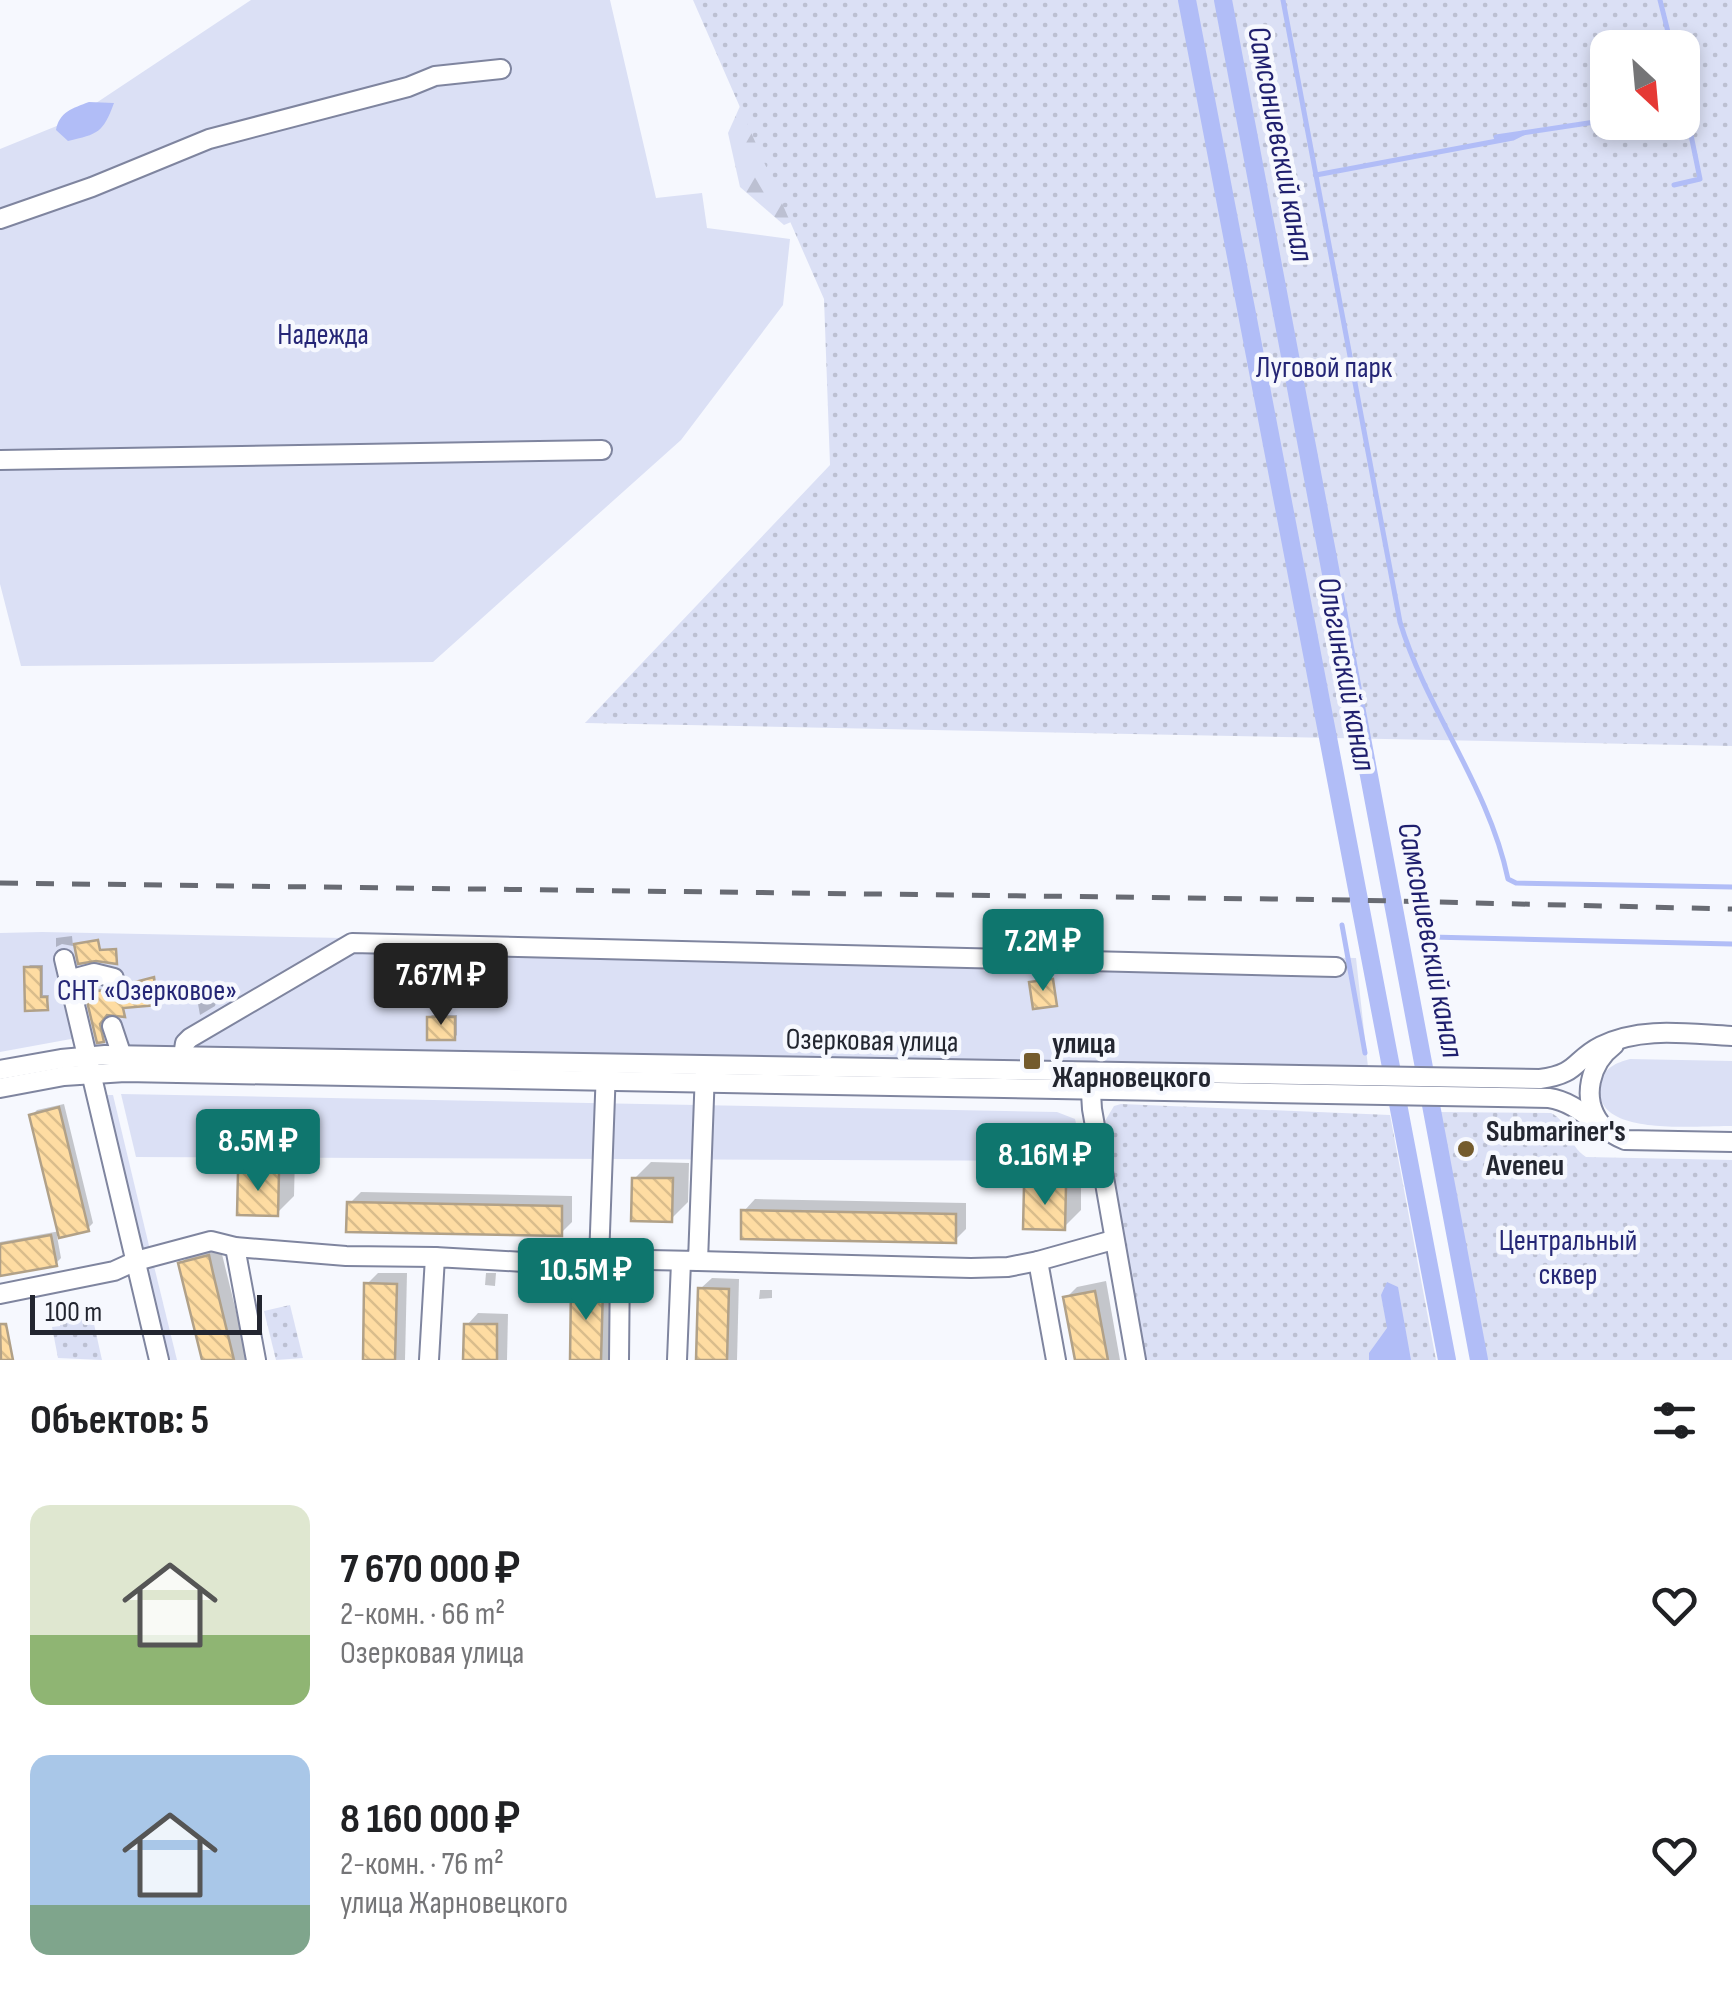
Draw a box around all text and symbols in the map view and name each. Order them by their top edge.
water label: Самсониевский канал [1238,23,1322,265]
north arrow [1590,30,1700,140]
map controls [1590,30,1700,140]
park label: Надежда [277,317,369,353]
park label: Луговой парк [1256,350,1393,386]
water label: Ольгинский канал [1308,574,1384,775]
water label: Самсониевский канал [1388,819,1472,1061]
pin: 7.2M ₽ [962,909,1124,994]
text: 7.2M ₽ [1005,922,1081,961]
pin: 7.67M ₽ [349,943,533,1028]
text: 7.67M ₽ [396,956,486,995]
park label: СНТ «Озерковое» [57,973,237,1009]
street label: Озерковая улица [785,1021,959,1061]
place label: улица Жарновецкого [1052,1026,1211,1096]
marker: улица Жарновецкого [1021,1050,1043,1072]
pin: 8.5M ₽ [177,1109,339,1194]
place label: Submariner's Aveneu [1485,1114,1626,1184]
text: 8.5M ₽ [218,1122,298,1161]
pin: 8.16M ₽ [953,1123,1137,1208]
text: 8.16M ₽ [998,1136,1092,1175]
marker: Submariner's Aveneu [1455,1138,1477,1160]
park label: Центральный сквер [1499,1223,1637,1293]
pin: 10.5M ₽ [494,1238,678,1323]
text: 10.5M ₽ [540,1251,632,1290]
scale bar [30,1290,262,1334]
text: 100 m [45,1296,102,1329]
icon: filters [1647,1393,1702,1448]
text: Объектов: 5 [30,1395,209,1446]
text: 7 670 000 ₽ [340,1544,520,1595]
icon: home [110,1545,230,1665]
icon: heart [1647,1578,1702,1633]
text: 2-комн. · 66 m² [340,1595,505,1634]
text: Озерковая улица [340,1634,524,1673]
text: 8 160 000 ₽ [340,1794,520,1845]
icon: home [110,1795,230,1915]
icon: heart [1647,1828,1702,1883]
text: 2-комн. · 76 m² [340,1845,504,1884]
text: улица Жарновецкого [340,1884,568,1923]

